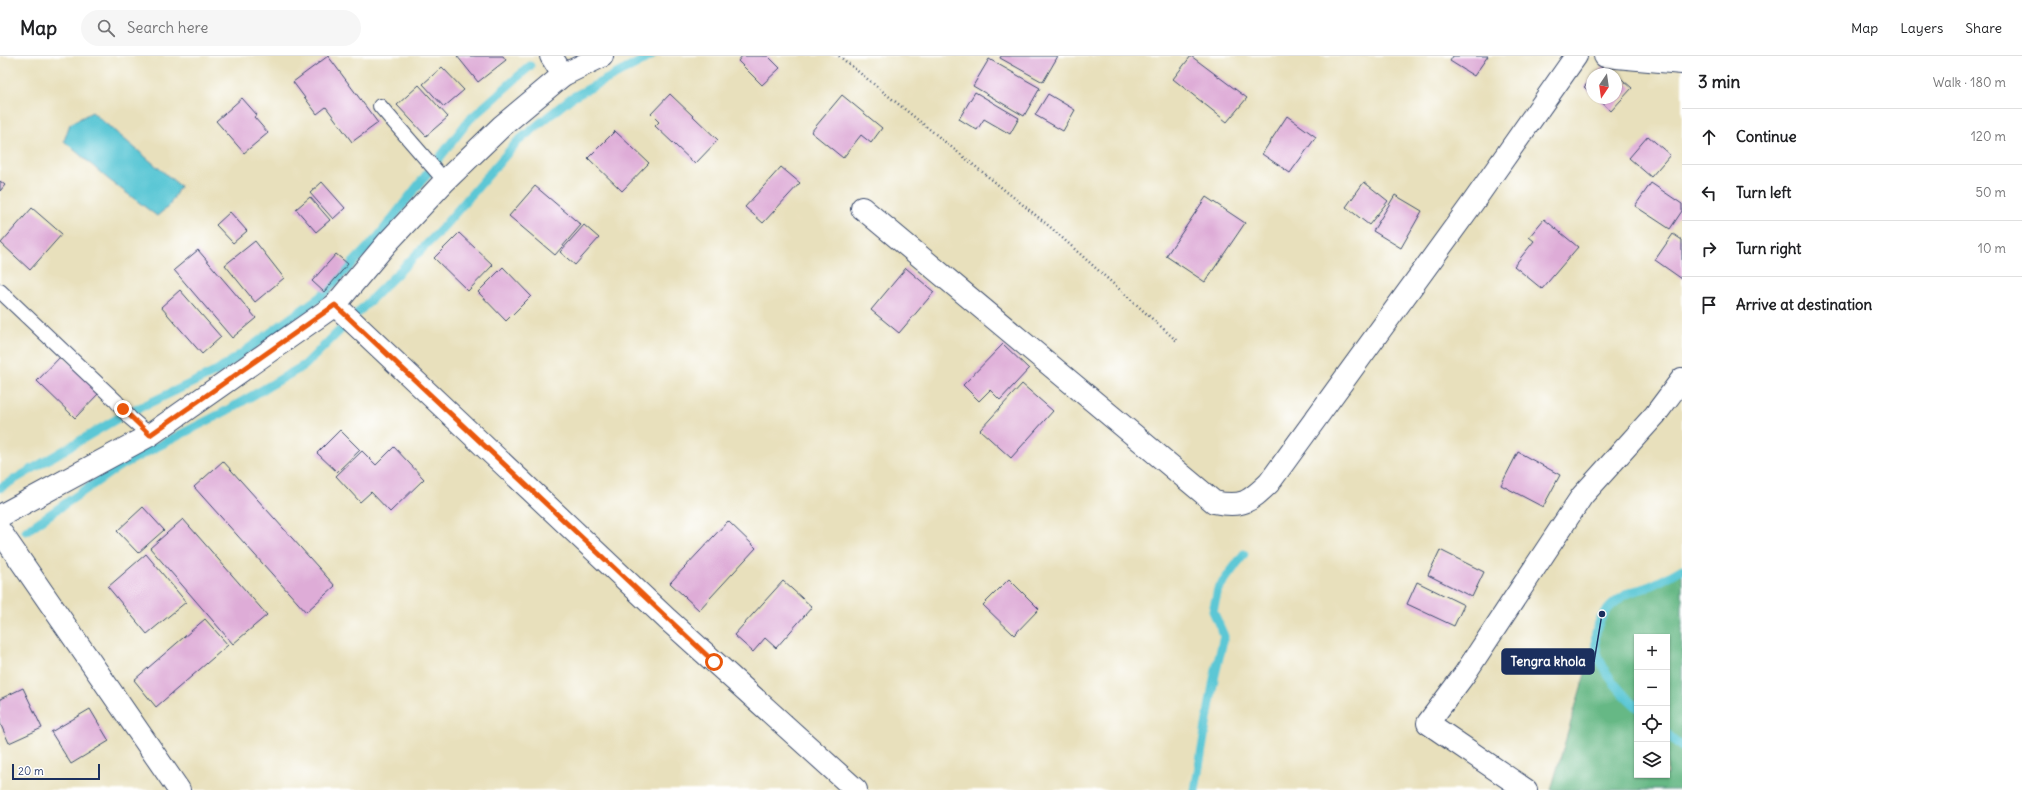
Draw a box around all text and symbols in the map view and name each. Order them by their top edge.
search box [81,10,361,46]
text: Map [20,16,57,40]
icon: search [95,17,117,39]
text: Search here [127,18,208,37]
text: Map [1851,19,1878,37]
text: Layers [1900,19,1943,37]
text: Share [1965,19,2002,37]
north arrow [1586,68,1622,104]
text: 3 min [1698,71,1740,93]
text: Walk · 180 m [1933,74,2006,91]
icon: ahead [1698,126,1720,148]
text: Continue [1736,127,1797,146]
text: 120 m [1971,128,2006,145]
icon: left [1698,182,1720,204]
text: Turn left [1736,183,1791,202]
text: 50 m [1975,184,2006,201]
icon: right [1698,238,1720,260]
text: Turn right [1736,239,1801,258]
text: 10 m [1978,240,2006,257]
icon: arrive [1698,294,1720,316]
text: Arrive at destination [1736,295,1872,314]
route end [114,400,132,418]
map controls [1634,634,1670,778]
button: + [1634,634,1670,670]
callout: Tengra khola [1502,649,1594,674]
route start [705,653,723,671]
text: Tengra khola [1510,653,1586,670]
button: − [1634,670,1670,706]
button: locate [1634,706,1670,742]
button: layers [1634,742,1670,778]
scale bar [12,762,100,781]
text: 20 m [18,764,44,778]

